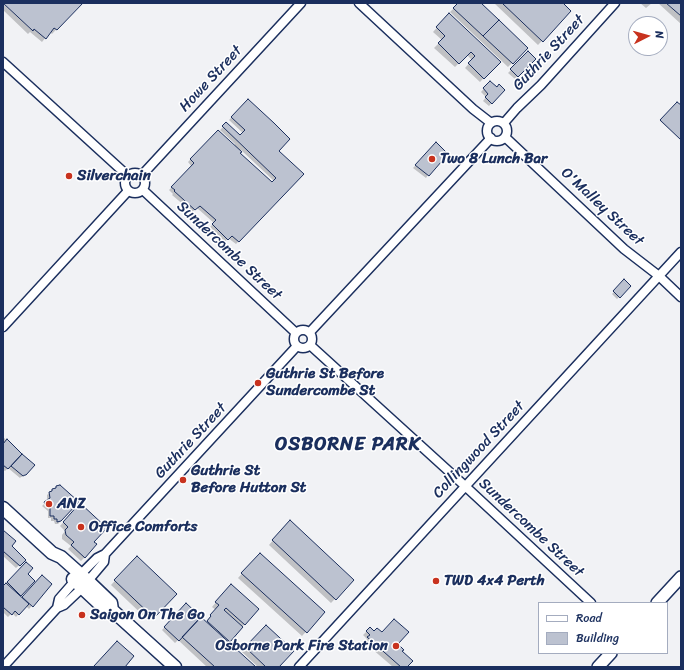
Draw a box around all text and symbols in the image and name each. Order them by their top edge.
street label: Guthrie Street [509,11,589,95]
north arrow [628,16,668,56]
text: N [650,30,669,40]
street label: Howe Street [176,42,246,116]
place label: Two 8 Lunch Bar [440,150,547,168]
marker: Two 8 Lunch Bar [427,154,437,164]
street label: O'Malley Street [557,164,647,250]
place label: Silverchain [77,167,151,185]
marker: Silverchain [64,171,74,181]
street label: Sundercombe Street [173,198,285,304]
place label: Guthrie St Before Sundercombe St [266,365,384,400]
marker: Guthrie St Before Sundercombe St [253,378,263,388]
street label: Collingwood Street [429,398,529,502]
street label: Guthrie Street [151,399,231,483]
district label: OSBORNE PARK [275,434,421,456]
place label: Guthrie St Before Hutton St [191,462,306,497]
marker: Guthrie St Before Hutton St [178,475,188,485]
street label: Sundercombe Street [475,475,587,581]
place label: ANZ [57,495,86,513]
marker: ANZ [44,499,54,509]
place label: Office Comforts [89,518,197,536]
marker: Office Comforts [76,522,86,532]
place label: TWD 4x4 Perth [444,572,545,590]
marker: TWD 4x4 Perth [431,576,441,586]
legend [538,602,668,654]
place label: Saigon On The Go [90,606,205,624]
text: Road [576,607,602,629]
marker: Saigon On The Go [77,610,87,620]
text: Building [576,627,619,649]
place label: Osborne Park Fire Station [215,637,388,655]
marker: Osborne Park Fire Station [391,641,401,651]

